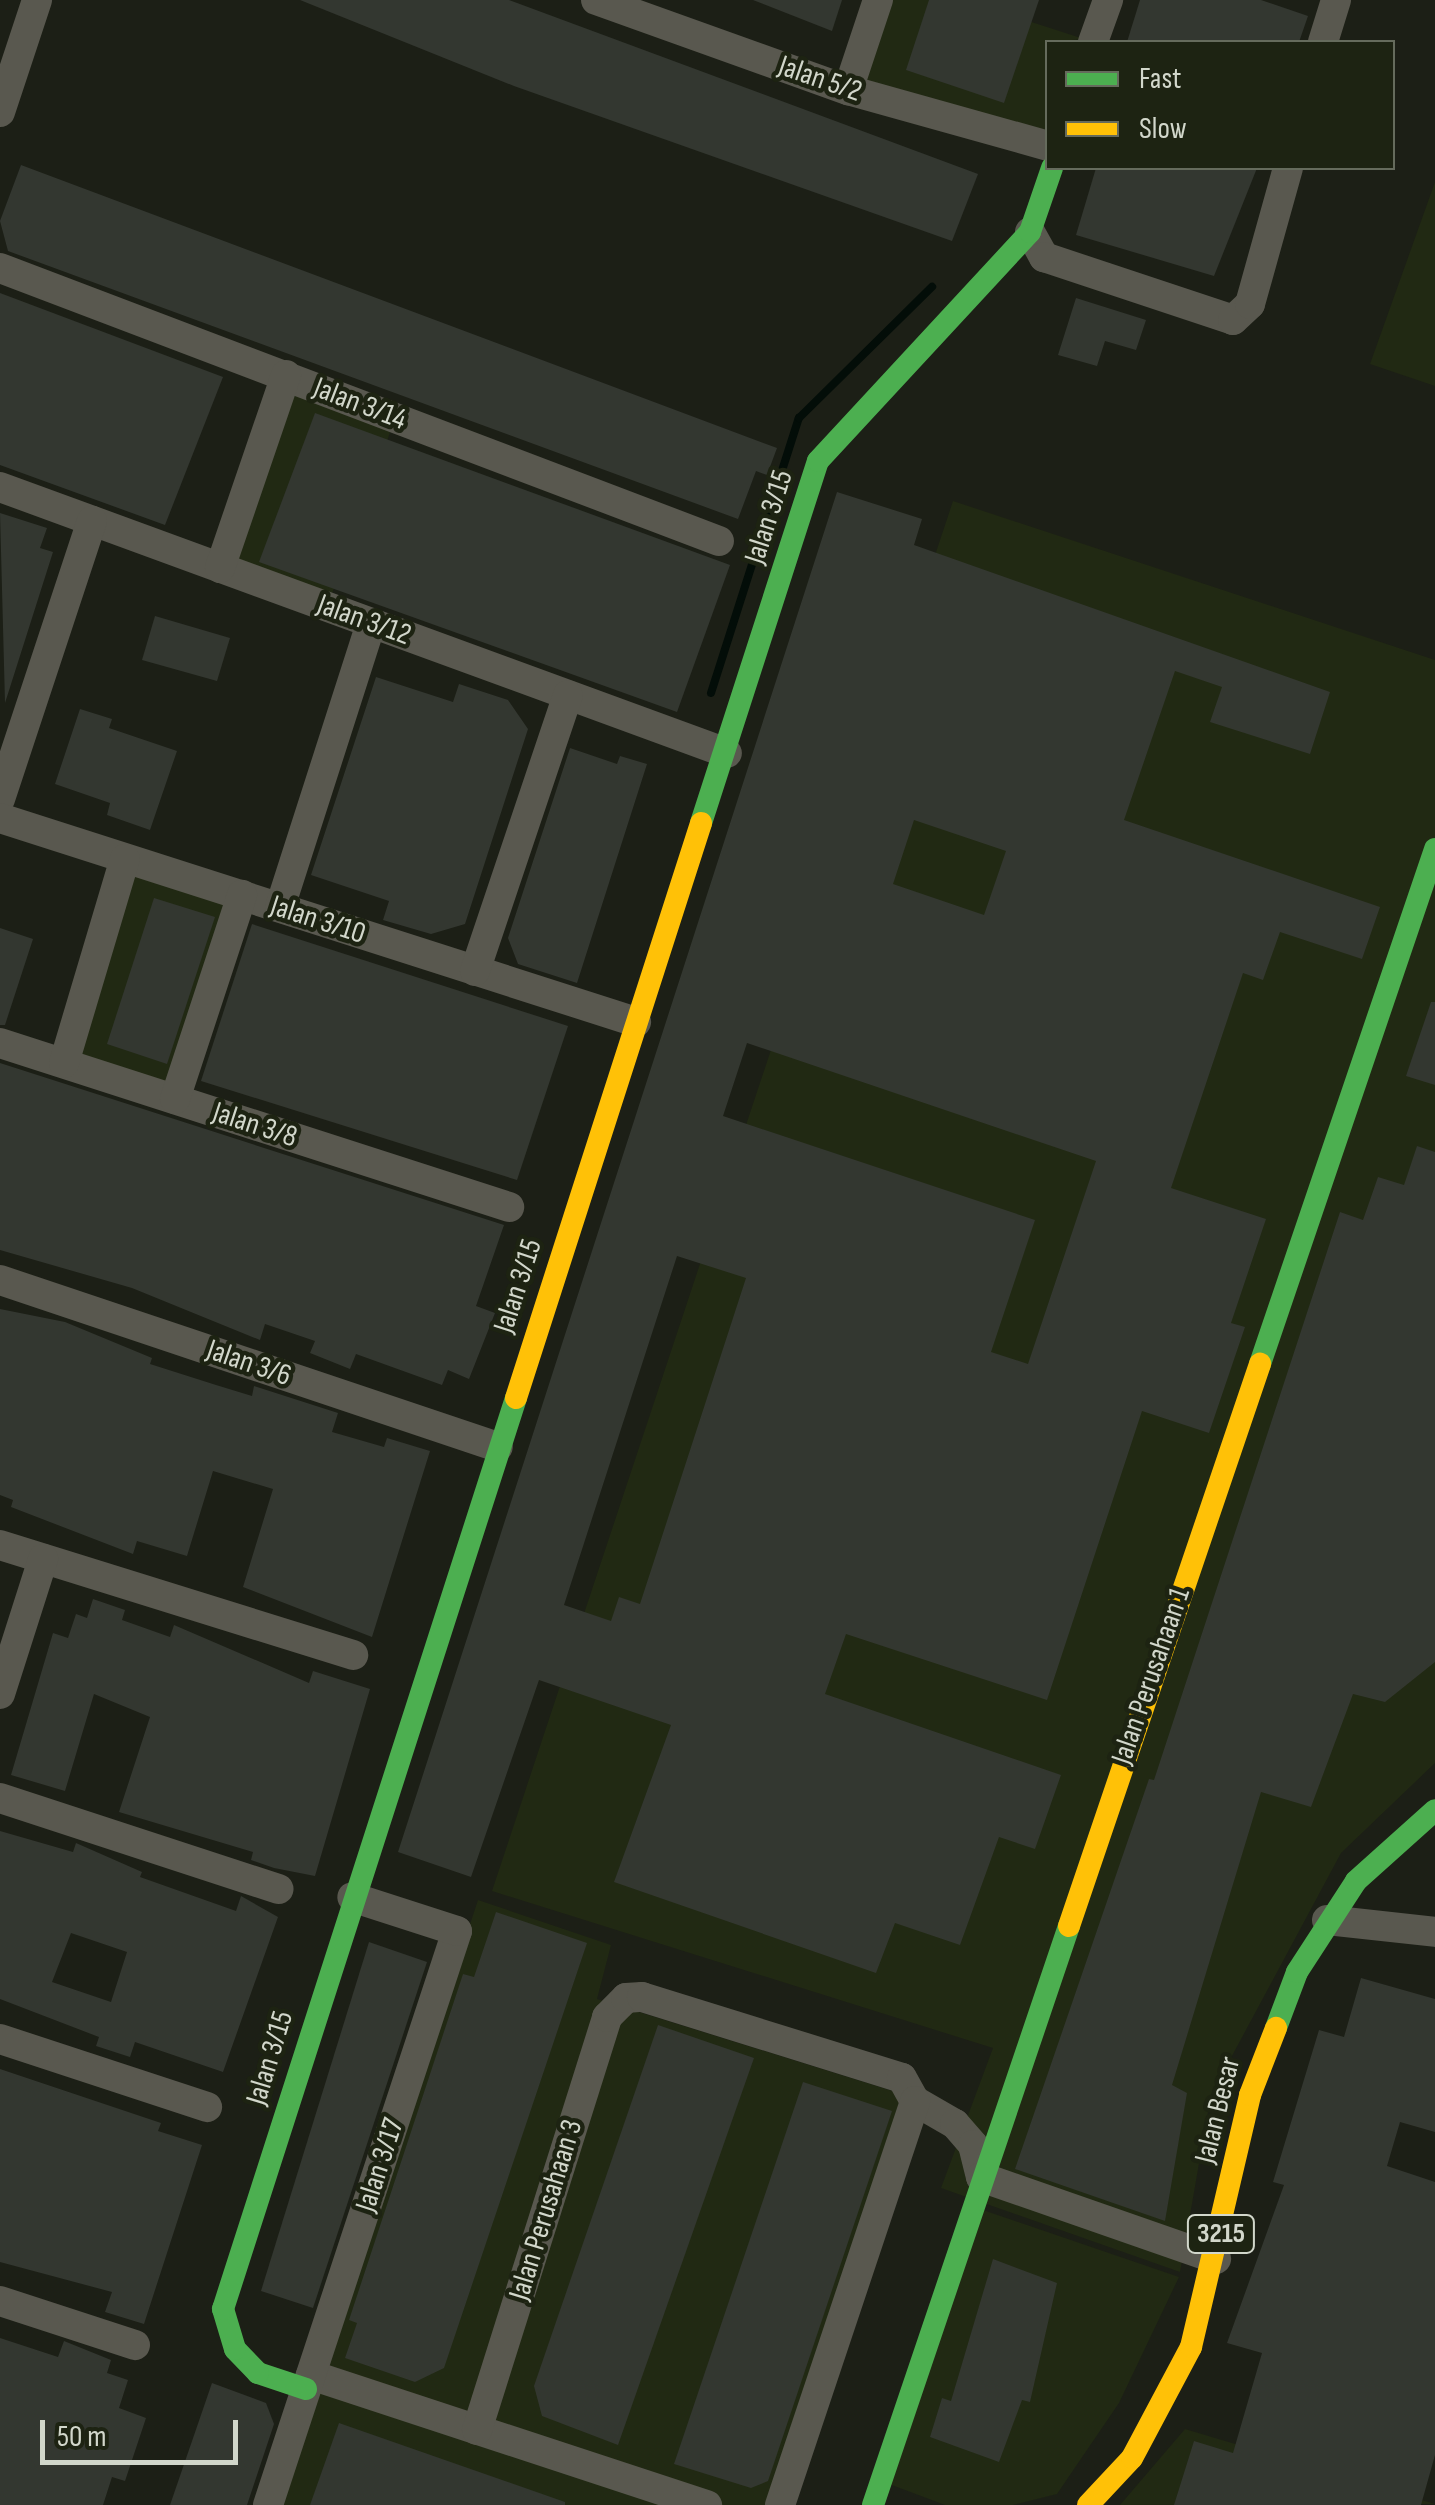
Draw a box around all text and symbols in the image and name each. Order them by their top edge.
legend [1045,40,1395,170]
street label: Jalan 5/2 [774,48,866,110]
text: Fast [1139,61,1181,97]
text: Slow [1139,111,1187,147]
street label: Jalan 3/14 [308,370,412,438]
street label: Jalan 3/15 [737,466,801,568]
street label: Jalan 3/12 [312,587,416,653]
street label: Jalan 3/10 [266,888,370,952]
street label: Jalan 3/8 [208,1094,302,1156]
street label: Jalan 3/15 [486,1235,550,1337]
street label: Jalan 3/6 [202,1332,296,1394]
street label: Jalan Perusahaan 1 [1104,1583,1198,1769]
street label: Jalan 3/15 [239,2007,301,2109]
street label: Jalan Besar [1187,2053,1249,2167]
street label: Jalan 3/17 [348,2114,412,2216]
street label: Jalan Perusahaan 3 [502,2115,590,2305]
road number: 3215 [1186,2211,1256,2257]
scale bar [45,2400,242,2462]
text: 50 m [57,2419,106,2455]

